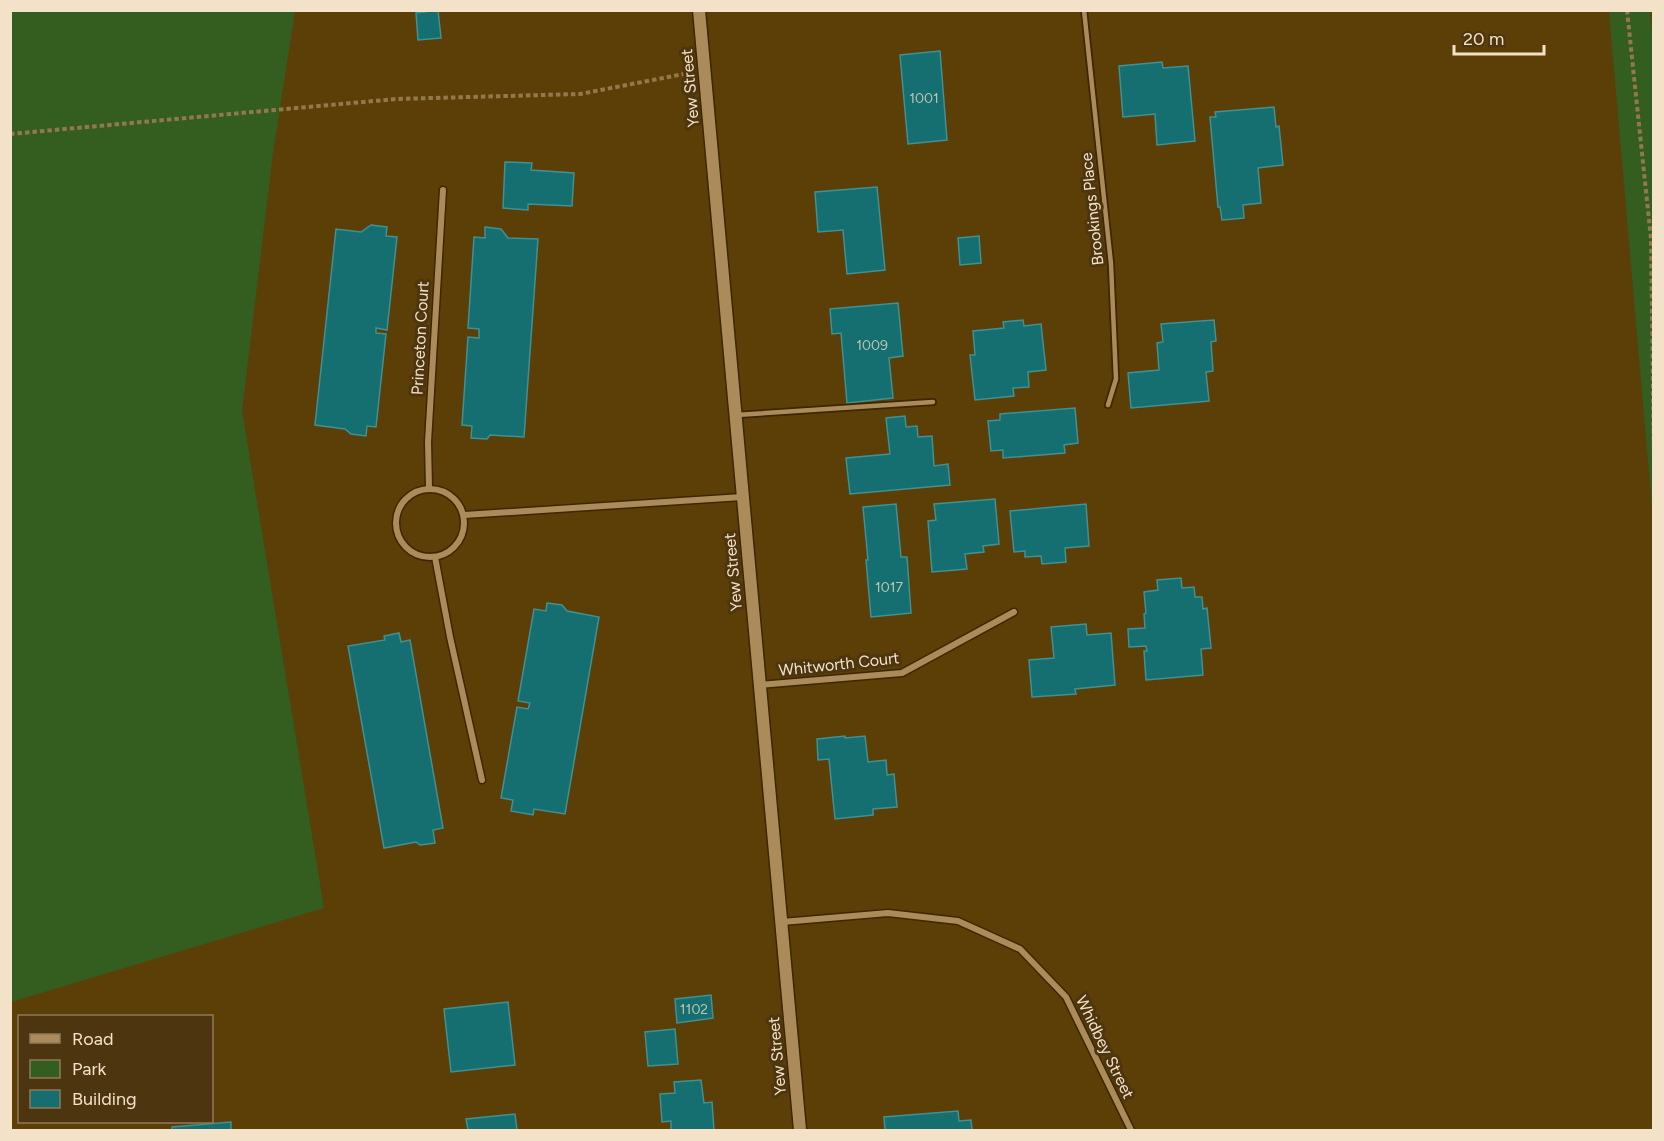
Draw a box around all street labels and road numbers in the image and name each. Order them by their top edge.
street label: Yew Street [677,48,703,128]
street label: Brookings Place [1077,151,1107,266]
street label: Princeton Court [408,281,432,395]
street label: Yew Street [720,532,746,612]
street label: Whitworth Court [778,648,900,680]
street label: Whidbey Street [1072,992,1138,1102]
street label: Yew Street [764,1016,790,1096]

